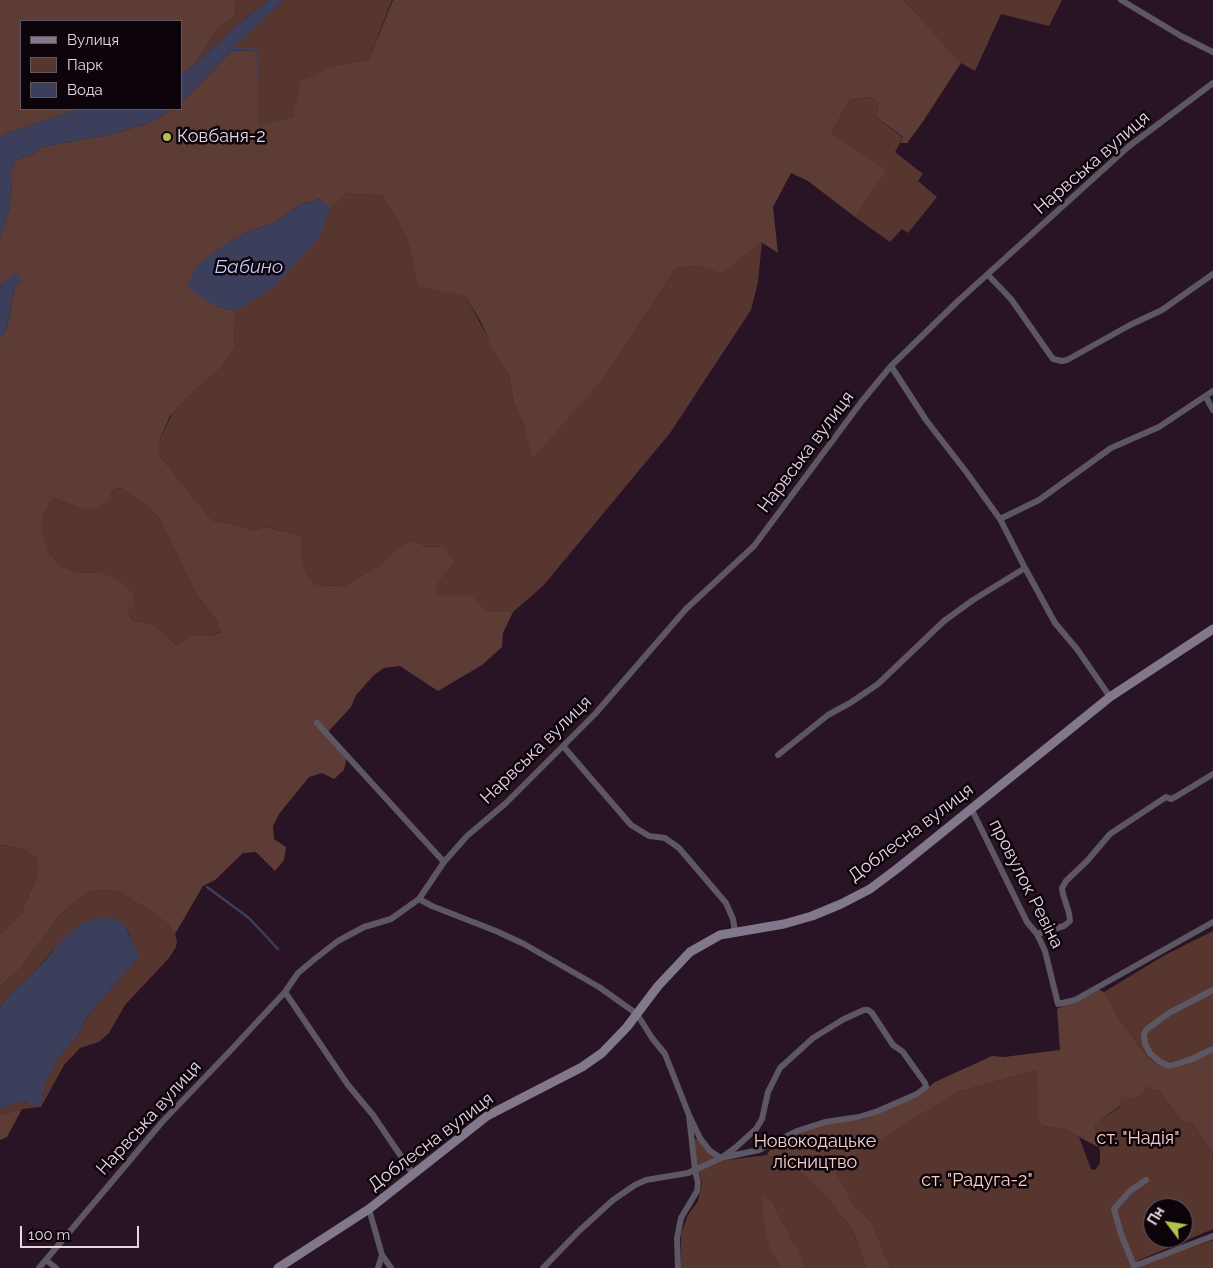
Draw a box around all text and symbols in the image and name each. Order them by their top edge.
legend [20,20,182,110]
text: Вулиця [67,31,119,49]
text: Парк [67,56,103,74]
text: Вода [67,81,103,99]
street label: Нарвська вулиця [1030,107,1154,219]
place label: Ковбаня-2 [177,126,266,148]
marker: Ковбаня-2 [161,131,173,143]
water label: Бабино [215,256,283,278]
street label: Нарвська вулиця [753,387,859,517]
street label: Нарвська вулиця [476,691,596,809]
street label: Доблесна вулиця [844,779,978,887]
street label: провулок Ревіна [984,816,1068,952]
street label: Нарвська вулиця [92,1056,206,1180]
street label: Доблесна вулиця [364,1088,498,1196]
park label: ст. "Надія" [1097,1128,1179,1150]
park label: Новокодацьке лісництво [754,1131,876,1174]
park label: ст. "Радуга-2" [921,1170,1033,1192]
north arrow [1143,1198,1193,1248]
text: Пн [1144,1204,1168,1228]
scale bar [22,1216,141,1248]
text: 100 m [28,1226,70,1244]

